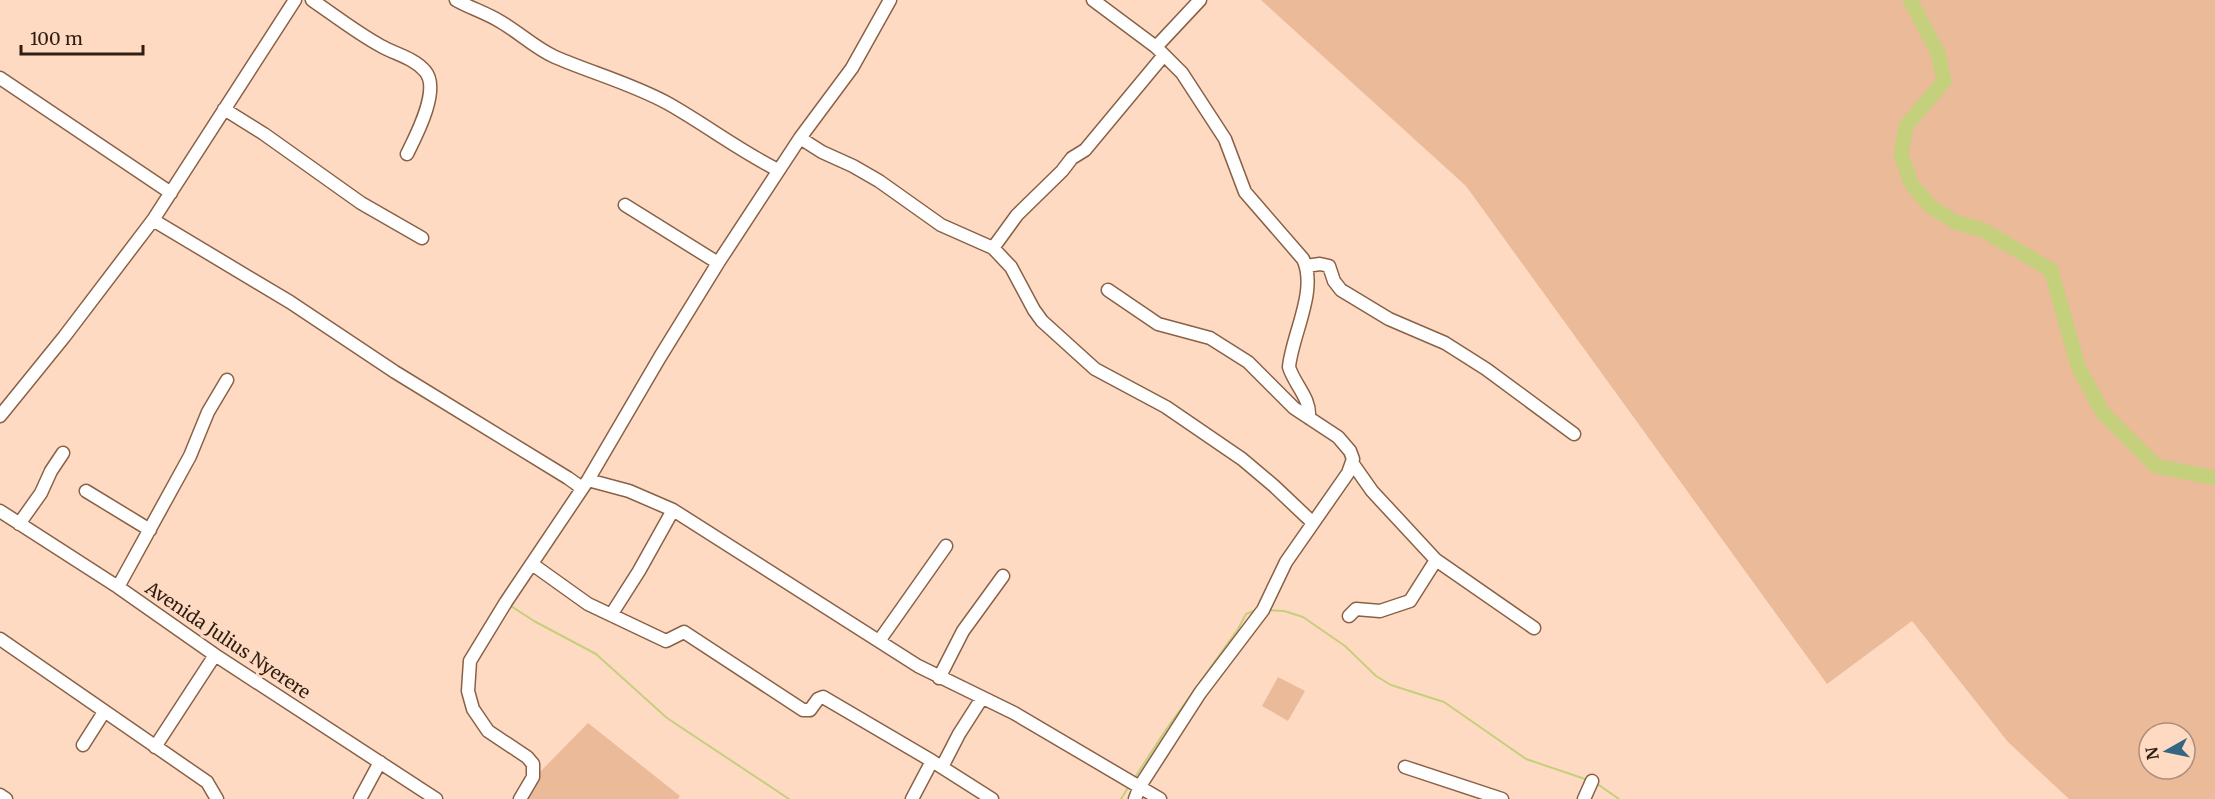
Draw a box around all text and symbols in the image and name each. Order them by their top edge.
scale bar [21,18,142,56]
text: 100 m [30,27,83,50]
street label: Avenida Julius Nyerere [140,576,315,704]
north arrow [2137,721,2197,781]
text: N [2141,745,2163,761]

